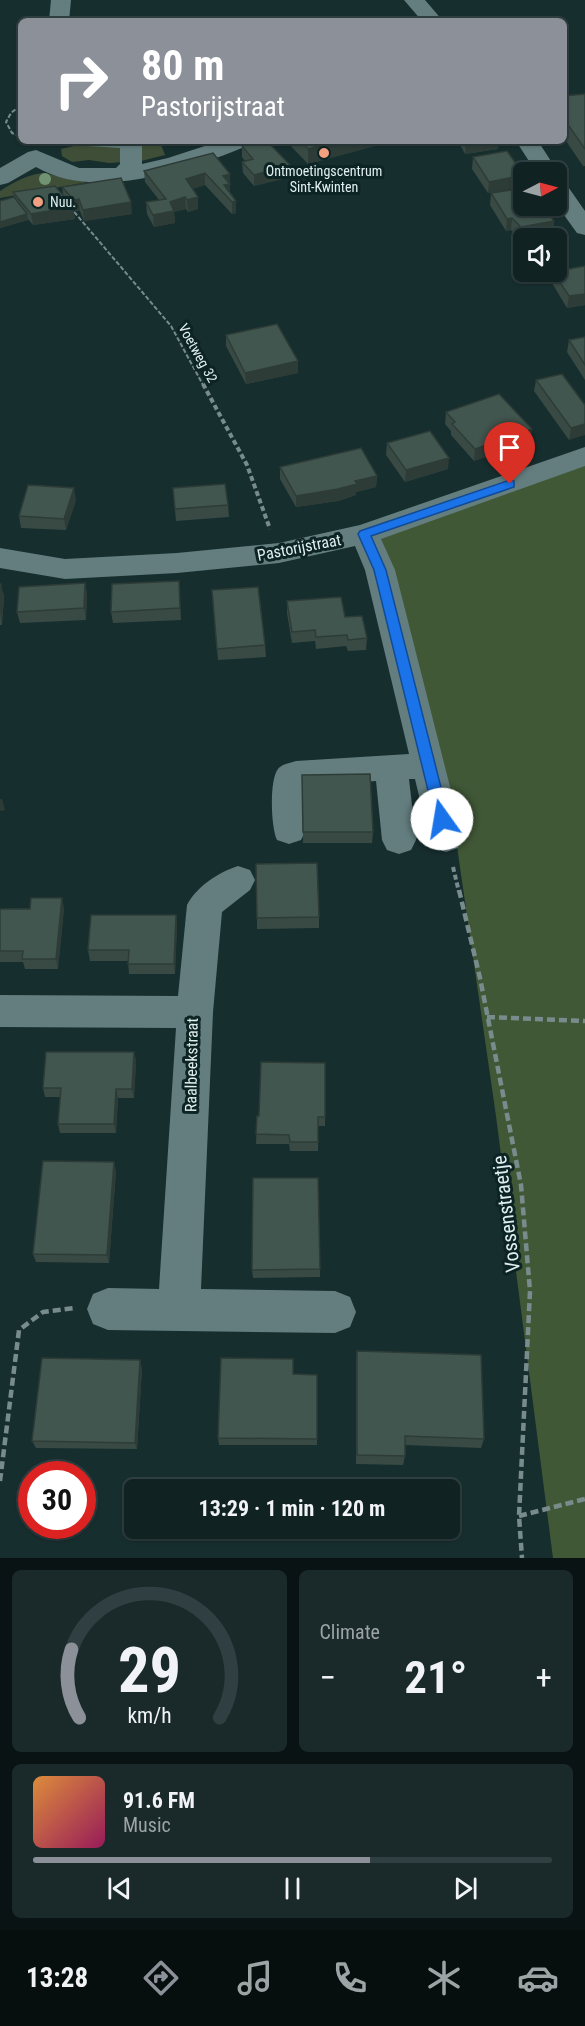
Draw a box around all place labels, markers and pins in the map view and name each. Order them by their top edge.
marker: Ontmoetingscentrum Sint-Kwinten [317,146,331,160]
place label: Ontmoetingscentrum Sint-Kwinten [266,163,382,195]
place label: Nuu. [50,194,76,210]
marker: Nuu. [31,195,45,209]
pin [484,422,535,484]

